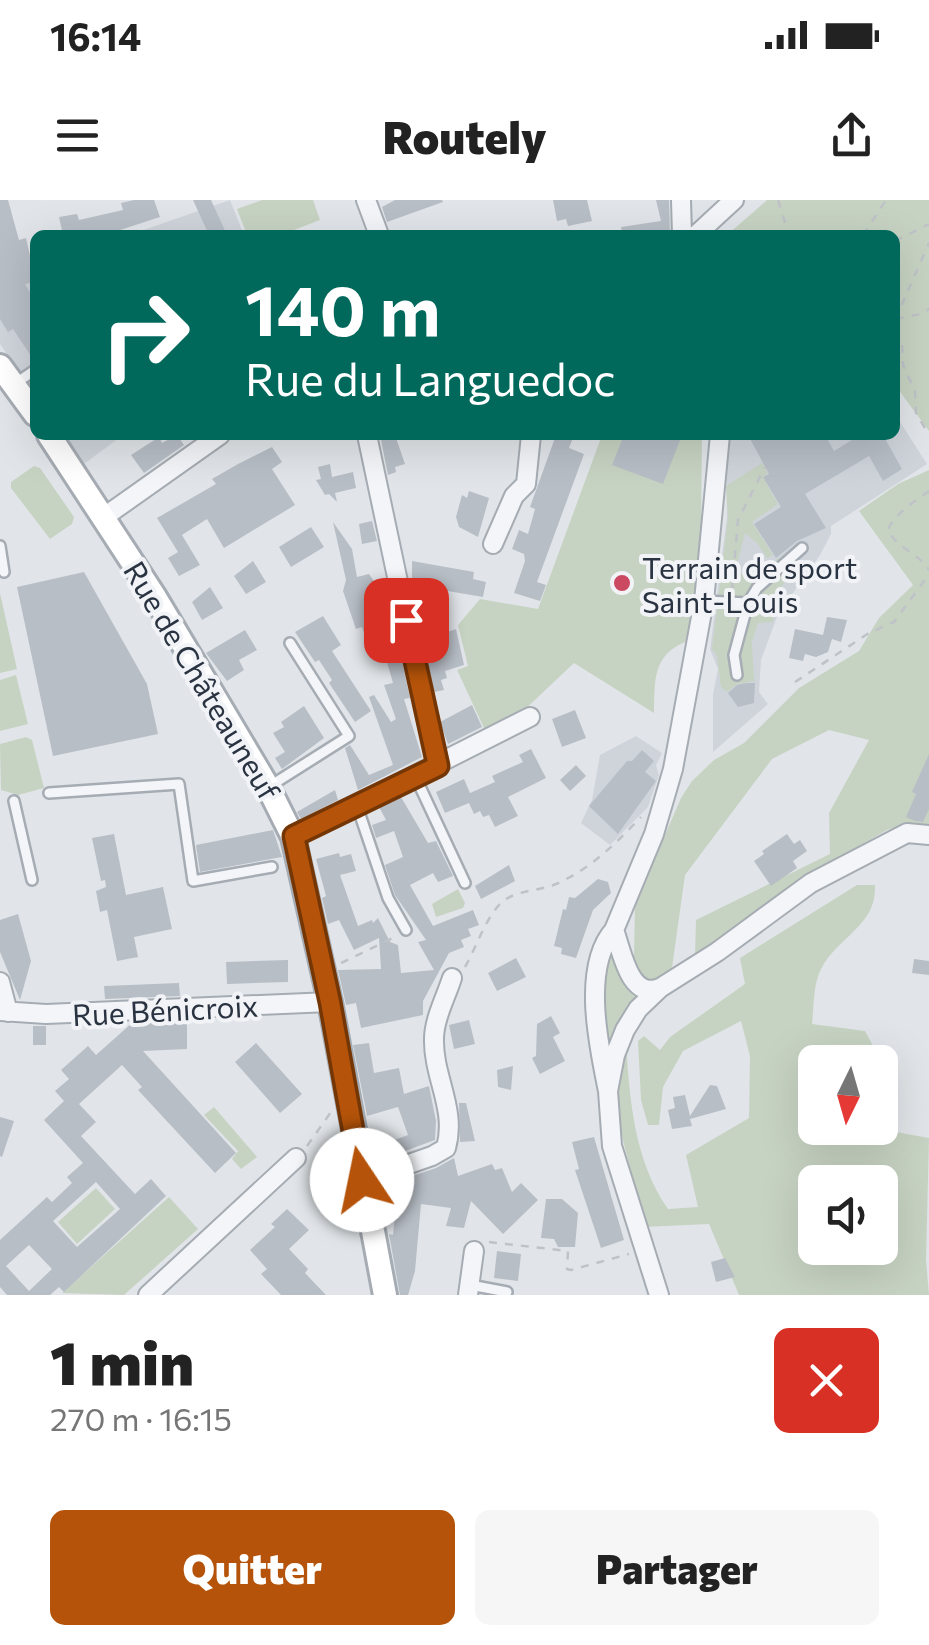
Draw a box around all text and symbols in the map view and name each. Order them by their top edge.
text: 16:14 [50,12,141,59]
icon: menu [50,108,105,163]
text: Routely [383,108,546,163]
icon: share [824,108,879,163]
text: 140 m [245,265,441,350]
icon: right [80,270,210,400]
text: Rue du Languedoc [245,350,616,405]
place label: Terrain de sport Saint-Louis [642,548,857,619]
street label: Rue de Châteauneuf [117,554,289,806]
marker: Terrain de sport Saint-Louis [611,572,633,594]
pin [364,578,449,663]
icon: arrive [379,593,434,648]
street label: Rue Bénicroix [71,986,259,1032]
north arrow [798,1045,898,1145]
map controls [798,1045,898,1265]
position arrow [310,1128,414,1232]
button: sound [798,1165,898,1265]
text: 1 min [50,1324,194,1397]
button: close [774,1328,879,1433]
text: 270 m · 16:15 [50,1398,232,1438]
button: Quitter [50,1510,455,1625]
button: Partager [475,1510,879,1625]

